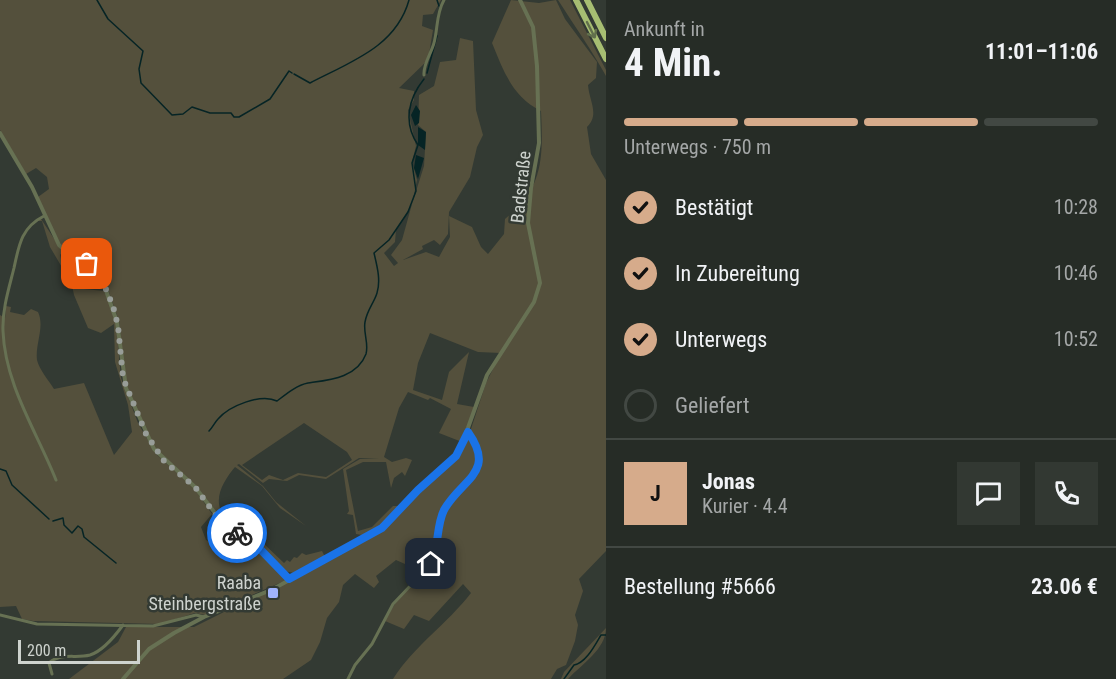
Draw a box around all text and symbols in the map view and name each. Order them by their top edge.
text: Ankunft in [624,17,705,41]
one-way arrow [585,20,597,38]
text: 11:01–11:06 [985,39,1098,64]
text: 4 Min. [624,40,723,86]
text: Unterwegs · 750 m [624,135,771,159]
street label: Badstraße [506,150,535,224]
icon: check [624,191,657,224]
text: Bestätigt [675,195,753,220]
text: 10:28 [1054,195,1098,219]
pin [61,238,112,289]
icon: bag [70,247,103,280]
icon: check [624,257,657,290]
text: In Zubereitung [675,261,800,286]
text: 10:46 [1054,261,1098,285]
icon: check [624,323,657,356]
text: Unterwegs [675,327,767,352]
text: 10:52 [1054,327,1098,351]
text: Geliefert [675,393,750,418]
button: chat [957,462,1020,525]
button: phone [1035,462,1098,525]
text: Jonas [702,469,755,494]
text: J [650,481,661,506]
text: Kurier · 4.4 [702,494,788,518]
courier [207,503,267,563]
icon: bike [221,517,254,550]
pin [405,538,456,589]
icon: home [414,547,447,580]
place label: Raaba Steinbergstraße [148,572,261,614]
text: Bestellung #5666 [624,574,776,599]
text: 23.06 € [1031,574,1098,599]
marker: Raaba Steinbergstraße [266,586,280,600]
scale bar [18,637,140,664]
text: 200 m [27,641,66,660]

